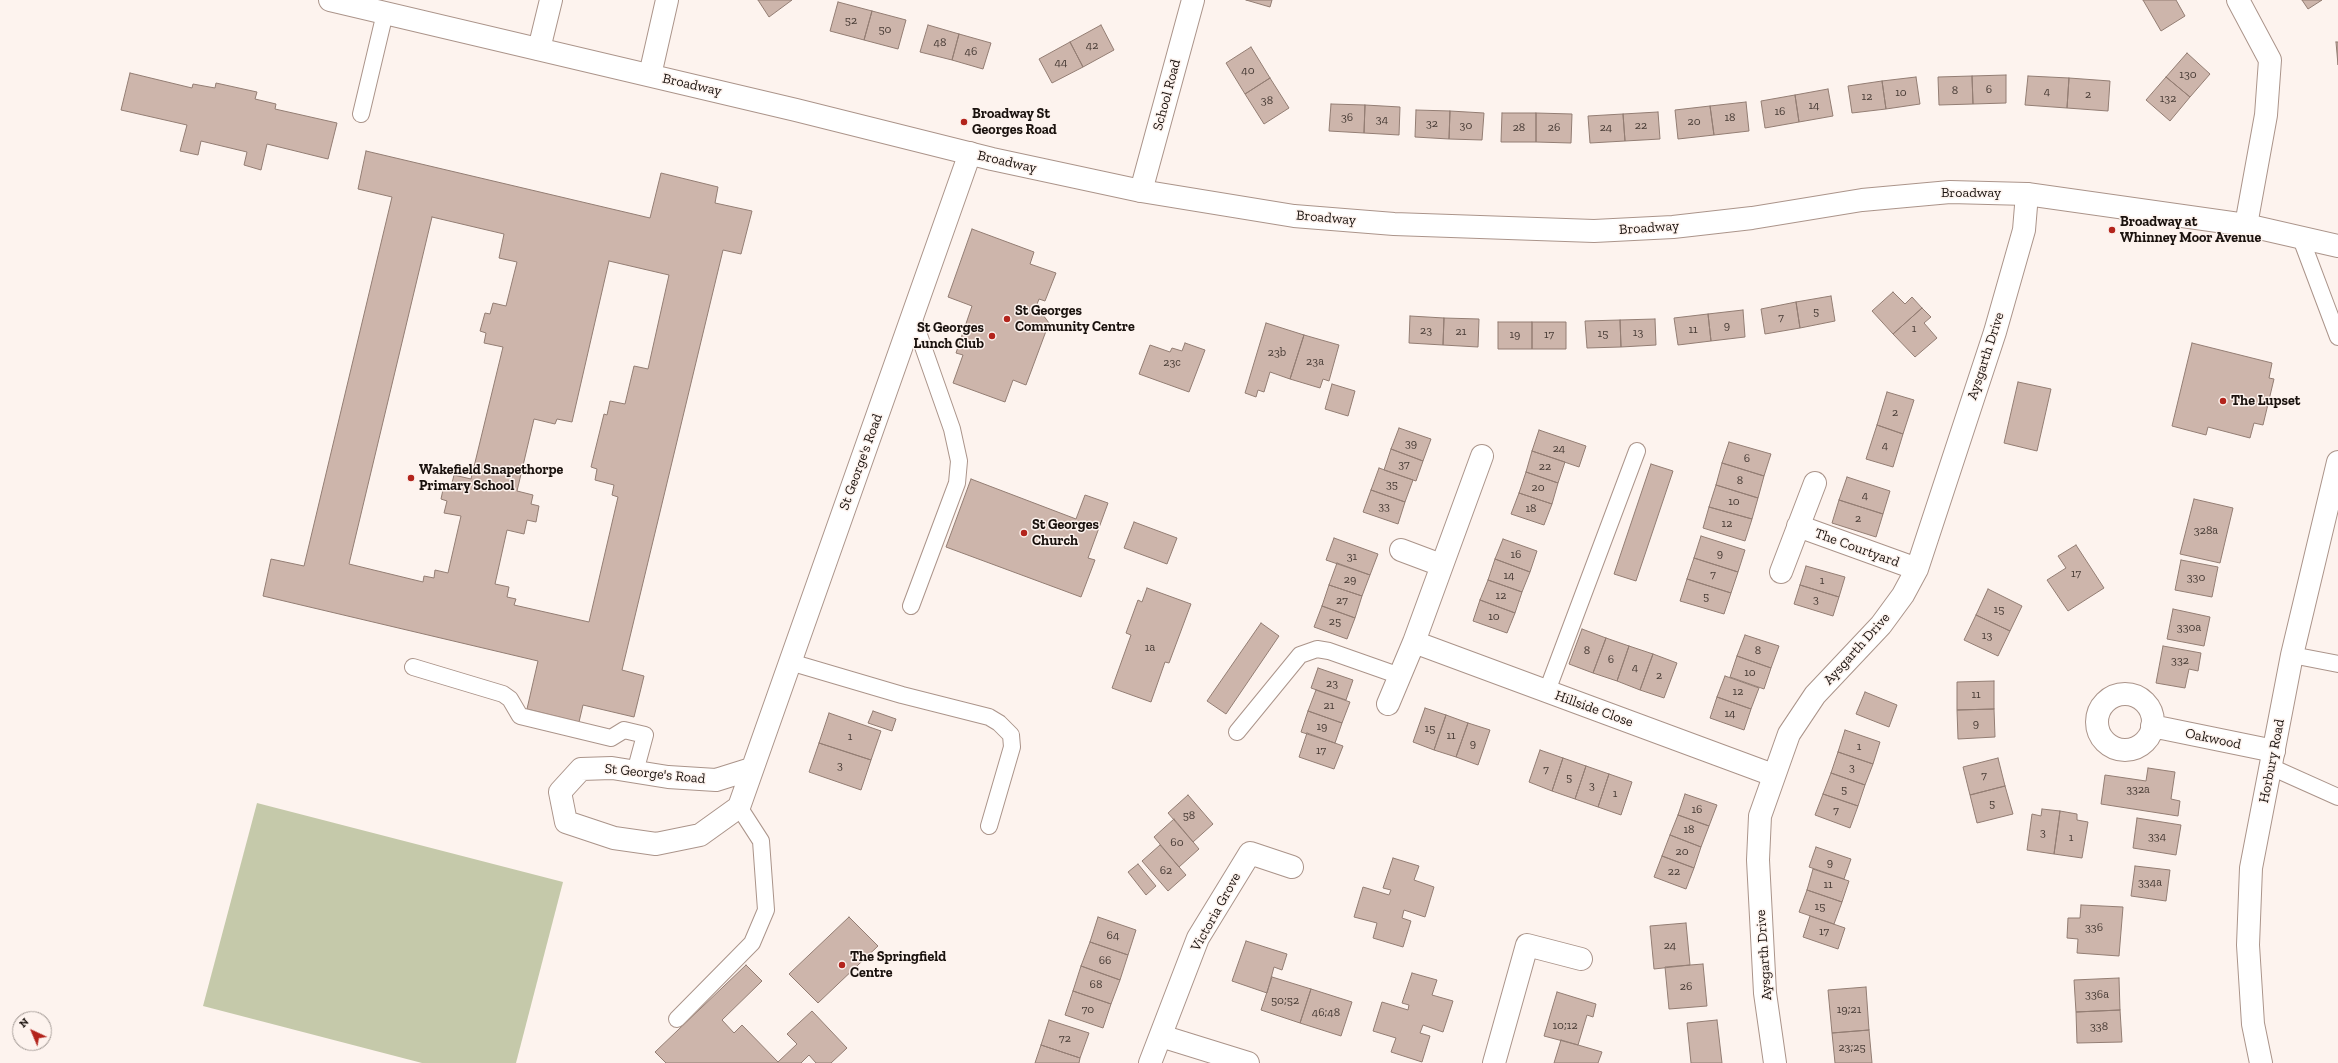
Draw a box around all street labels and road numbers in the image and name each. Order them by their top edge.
street label: School Road [1149,58,1185,132]
street label: Broadway [661,70,723,100]
street label: Broadway [976,147,1038,177]
street label: Broadway [1941,185,2001,201]
street label: Broadway [1295,207,1357,229]
street label: Broadway [1618,218,1680,238]
street label: Aysgarth Drive [1964,310,2008,402]
street label: St George's Road [836,412,886,512]
street label: The Courtyard [1812,525,1902,571]
street label: Aysgarth Drive [1820,610,1894,688]
street label: Hillside Close [1553,687,1635,731]
street label: Horbury Road [2256,718,2288,804]
street label: Oakwood [2183,725,2243,753]
street label: St George's Road [604,760,706,788]
street label: Victoria Grove [1187,870,1245,954]
street label: Aysgarth Drive [1752,909,1776,1001]

